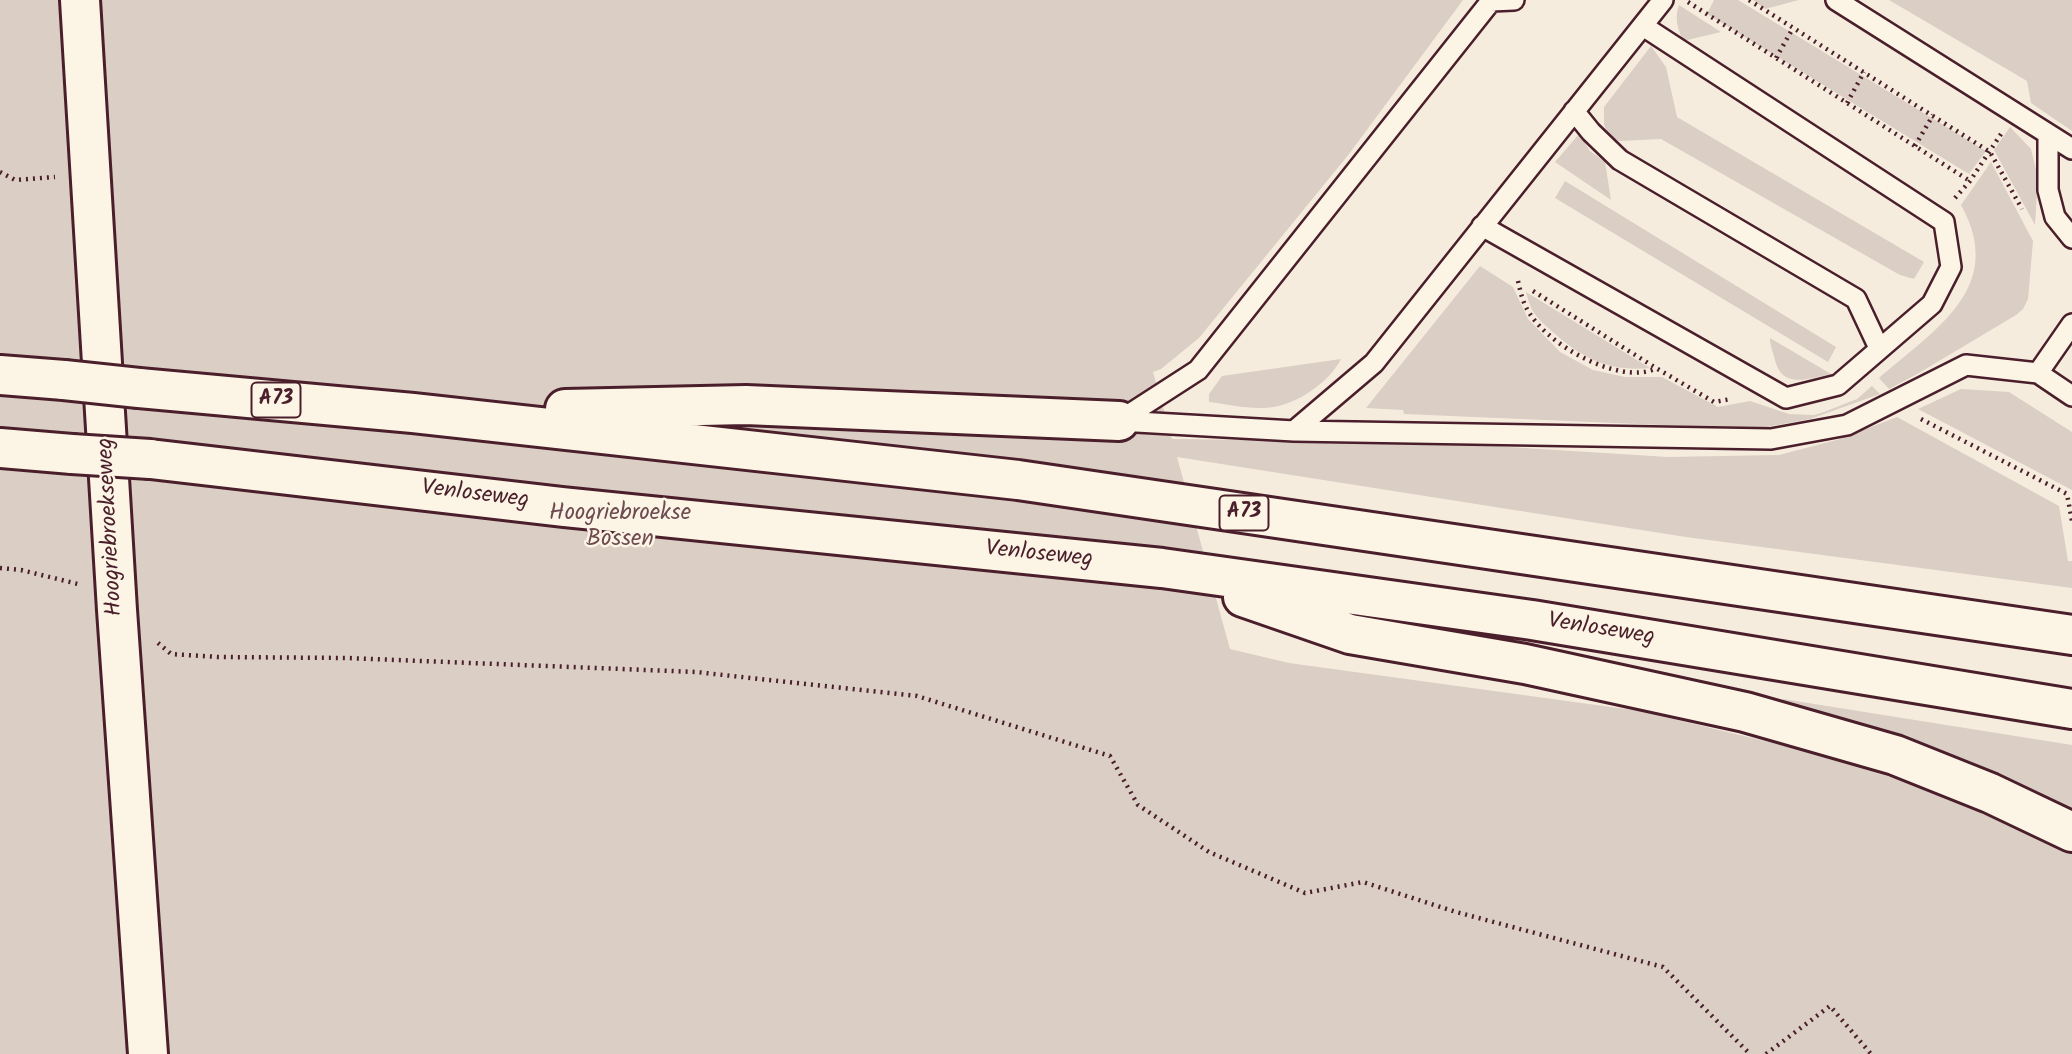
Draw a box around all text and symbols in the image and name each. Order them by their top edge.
road number: A73 [252,382,300,418]
street label: Hoogriebroekseweg [94,437,130,617]
street label: Venloseweg [420,476,530,516]
road number: A73 [1220,496,1268,530]
park label: Hoogriebroekse Bossen [549,501,691,555]
street label: Venloseweg [984,537,1094,575]
street label: Venloseweg [1546,609,1656,653]

